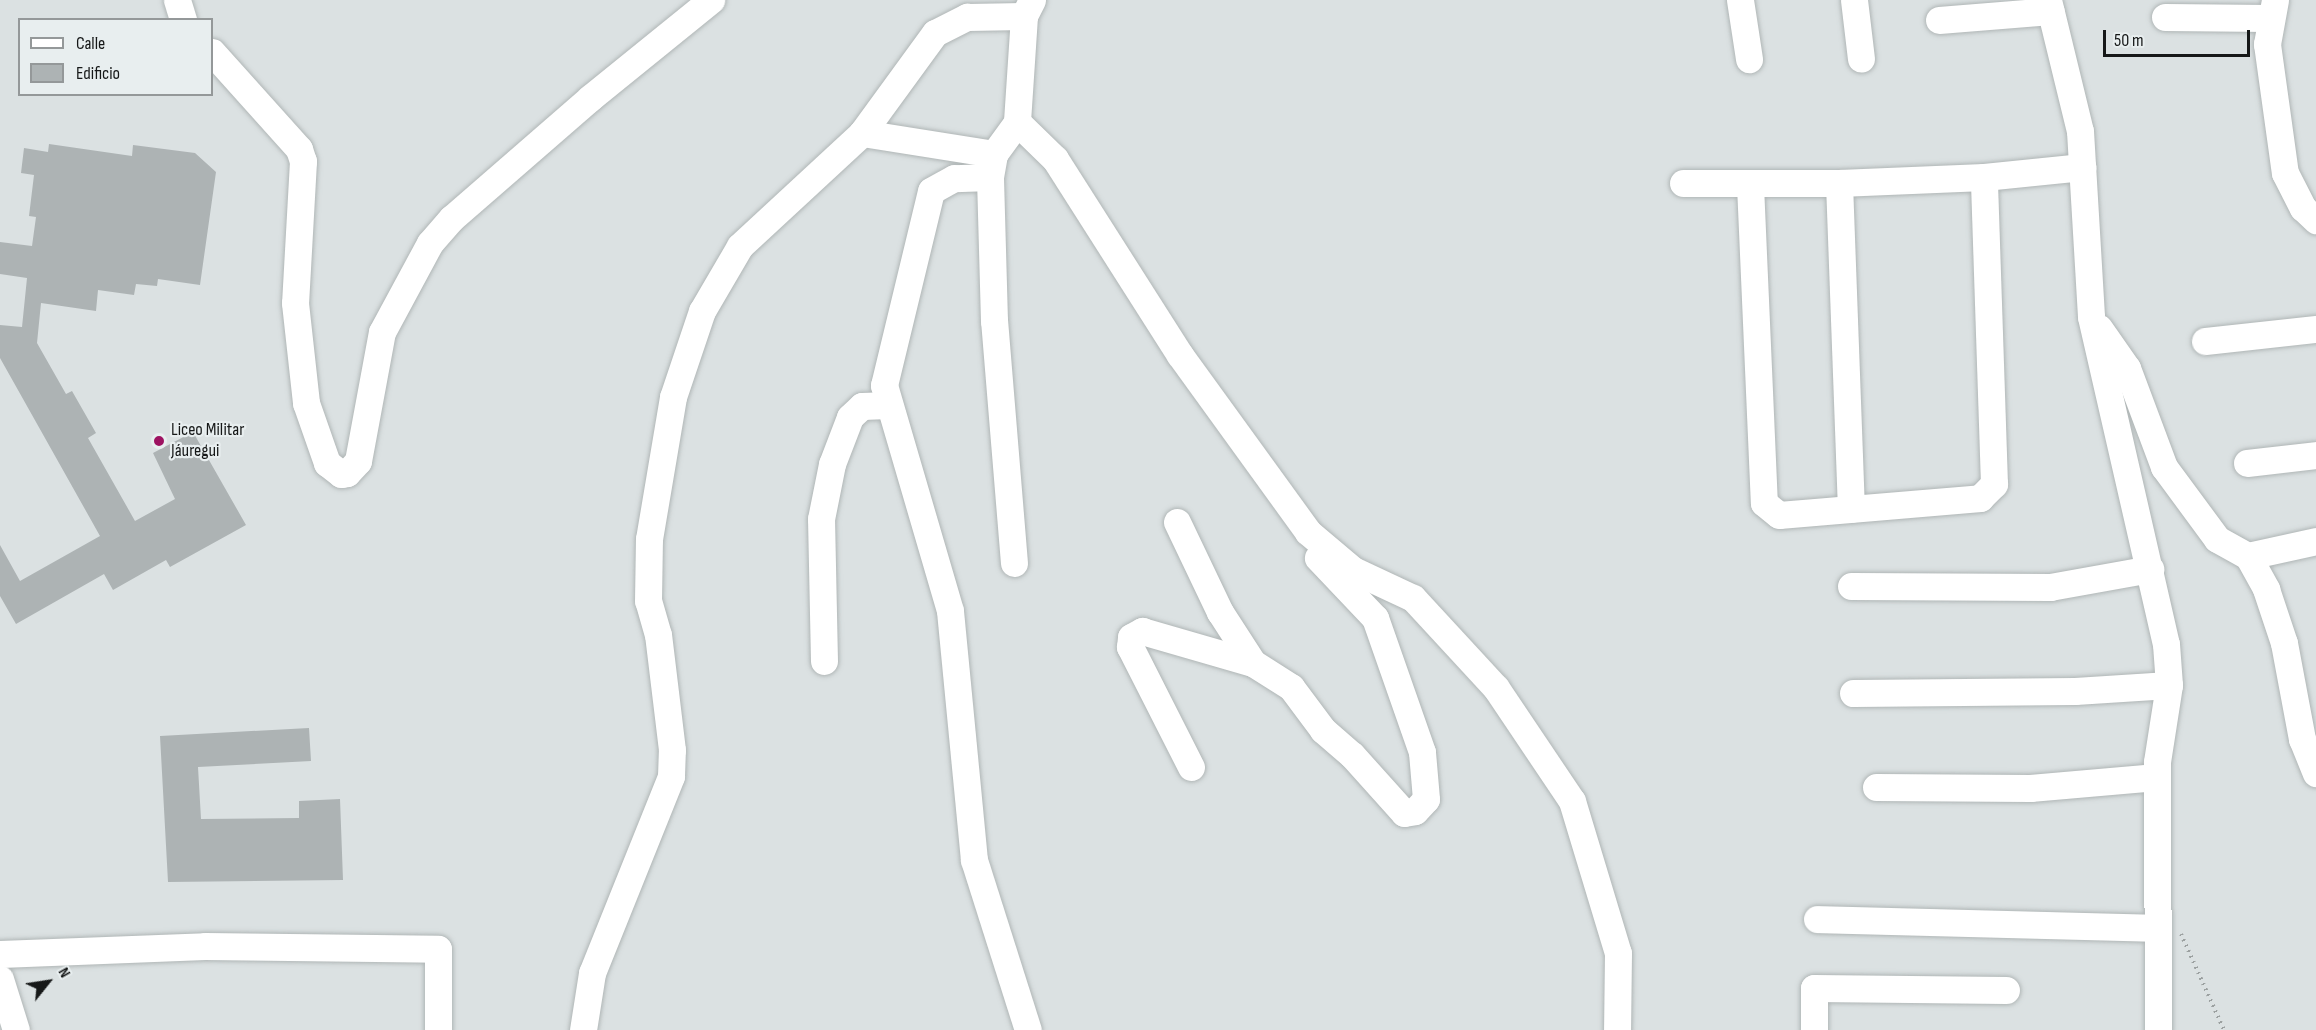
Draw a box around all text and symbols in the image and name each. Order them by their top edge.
legend [18,18,213,96]
scale bar [2106,18,2253,56]
text: 50 m [2114,30,2144,51]
text: Calle [76,33,105,54]
text: Edificio [76,63,120,84]
place label: Liceo Militar Jáuregui [171,420,244,462]
marker: Liceo Militar Jáuregui [152,434,166,448]
north arrow [18,952,78,1012]
text: N [54,964,74,981]

